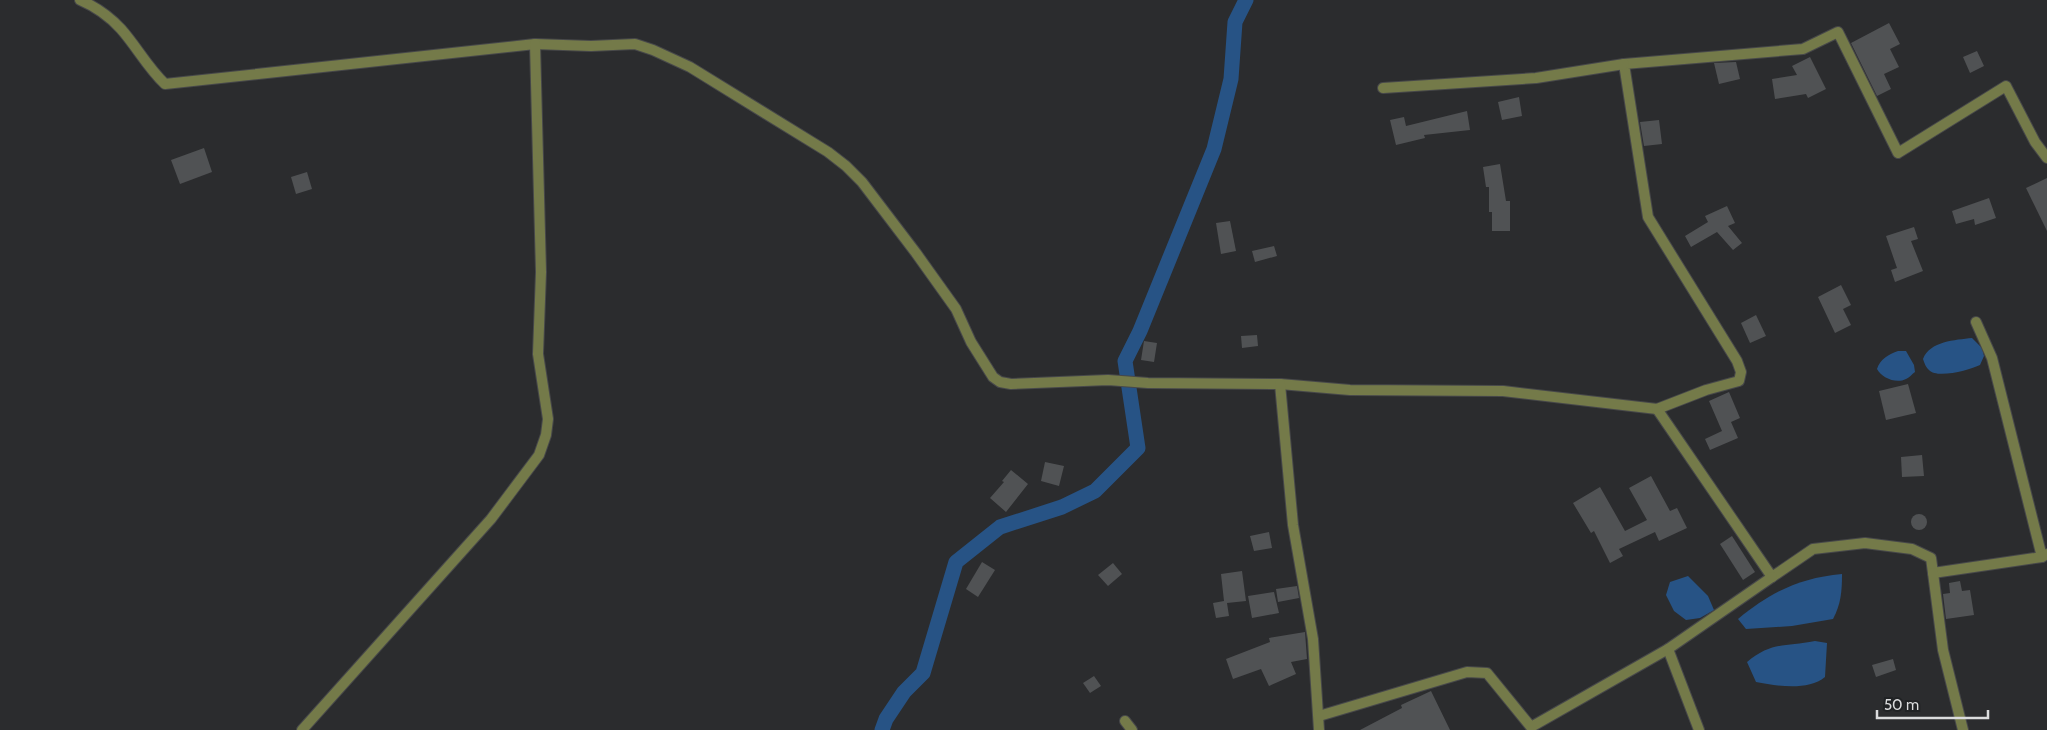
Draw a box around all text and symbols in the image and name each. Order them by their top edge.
scale bar [1877,688,1988,720]
text: 50 m [1884,696,1919,714]

